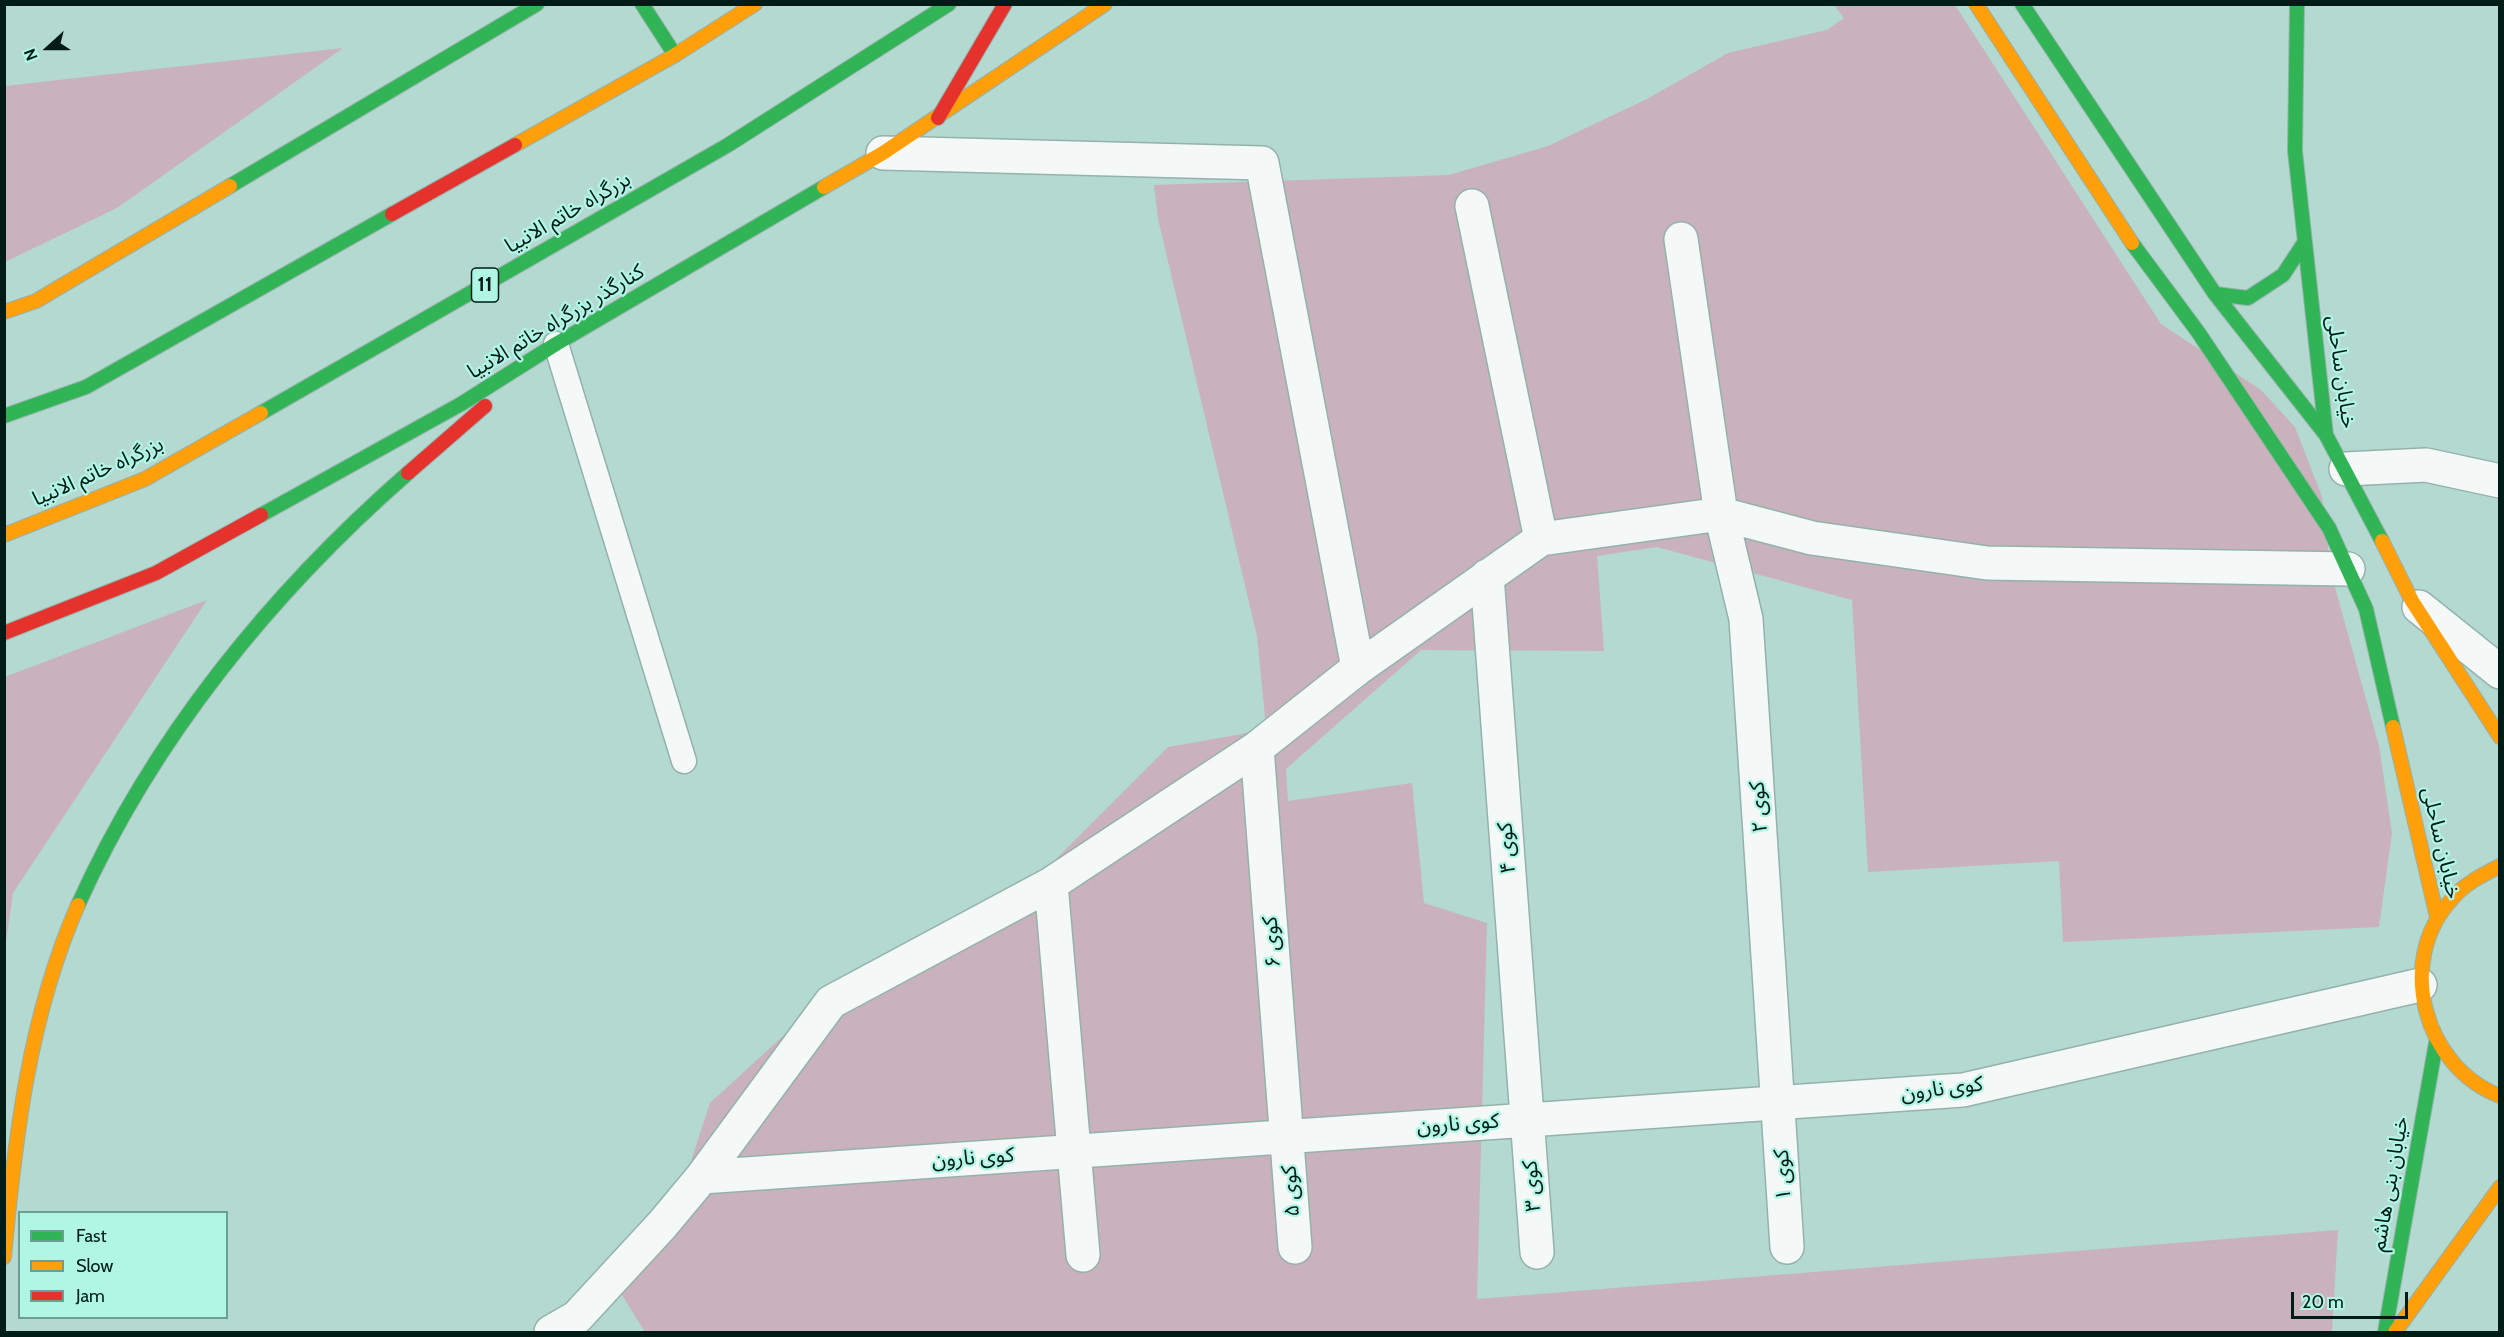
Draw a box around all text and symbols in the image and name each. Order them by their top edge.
north arrow [18,18,78,78]
text: N [20,46,42,63]
street label: بزرگراه خاتم الانبیا [501,167,635,259]
street label: کنارگذر بزرگراه خاتم الانبیا [463,259,649,385]
road number: 11 [472,268,498,302]
street label: خیابان ساحلی [2321,314,2361,430]
street label: بزرگراه خاتم الانبیا [29,432,167,512]
street label: کوی ۲ [1745,781,1773,833]
street label: خیابان ساحلی [2416,785,2466,901]
street label: کوی ۴ [1493,822,1521,874]
street label: کوی ۶ [1258,916,1286,968]
street label: کوی نارون [1900,1071,1984,1107]
street label: کوی نارون [1416,1109,1500,1139]
street label: خیابان بنی هاشم [2366,1115,2414,1253]
street label: کوی نارون [931,1143,1015,1173]
street label: کوی ۱ [1769,1149,1797,1201]
street label: کوی ۳ [1518,1160,1546,1212]
street label: کوی ۵ [1277,1165,1305,1217]
legend [18,1211,228,1319]
text: Fast [76,1225,107,1247]
text: Slow [76,1255,113,1277]
scale bar [2294,1280,2411,1318]
text: Jam [76,1285,105,1307]
text: 20 m [2302,1291,2344,1313]

